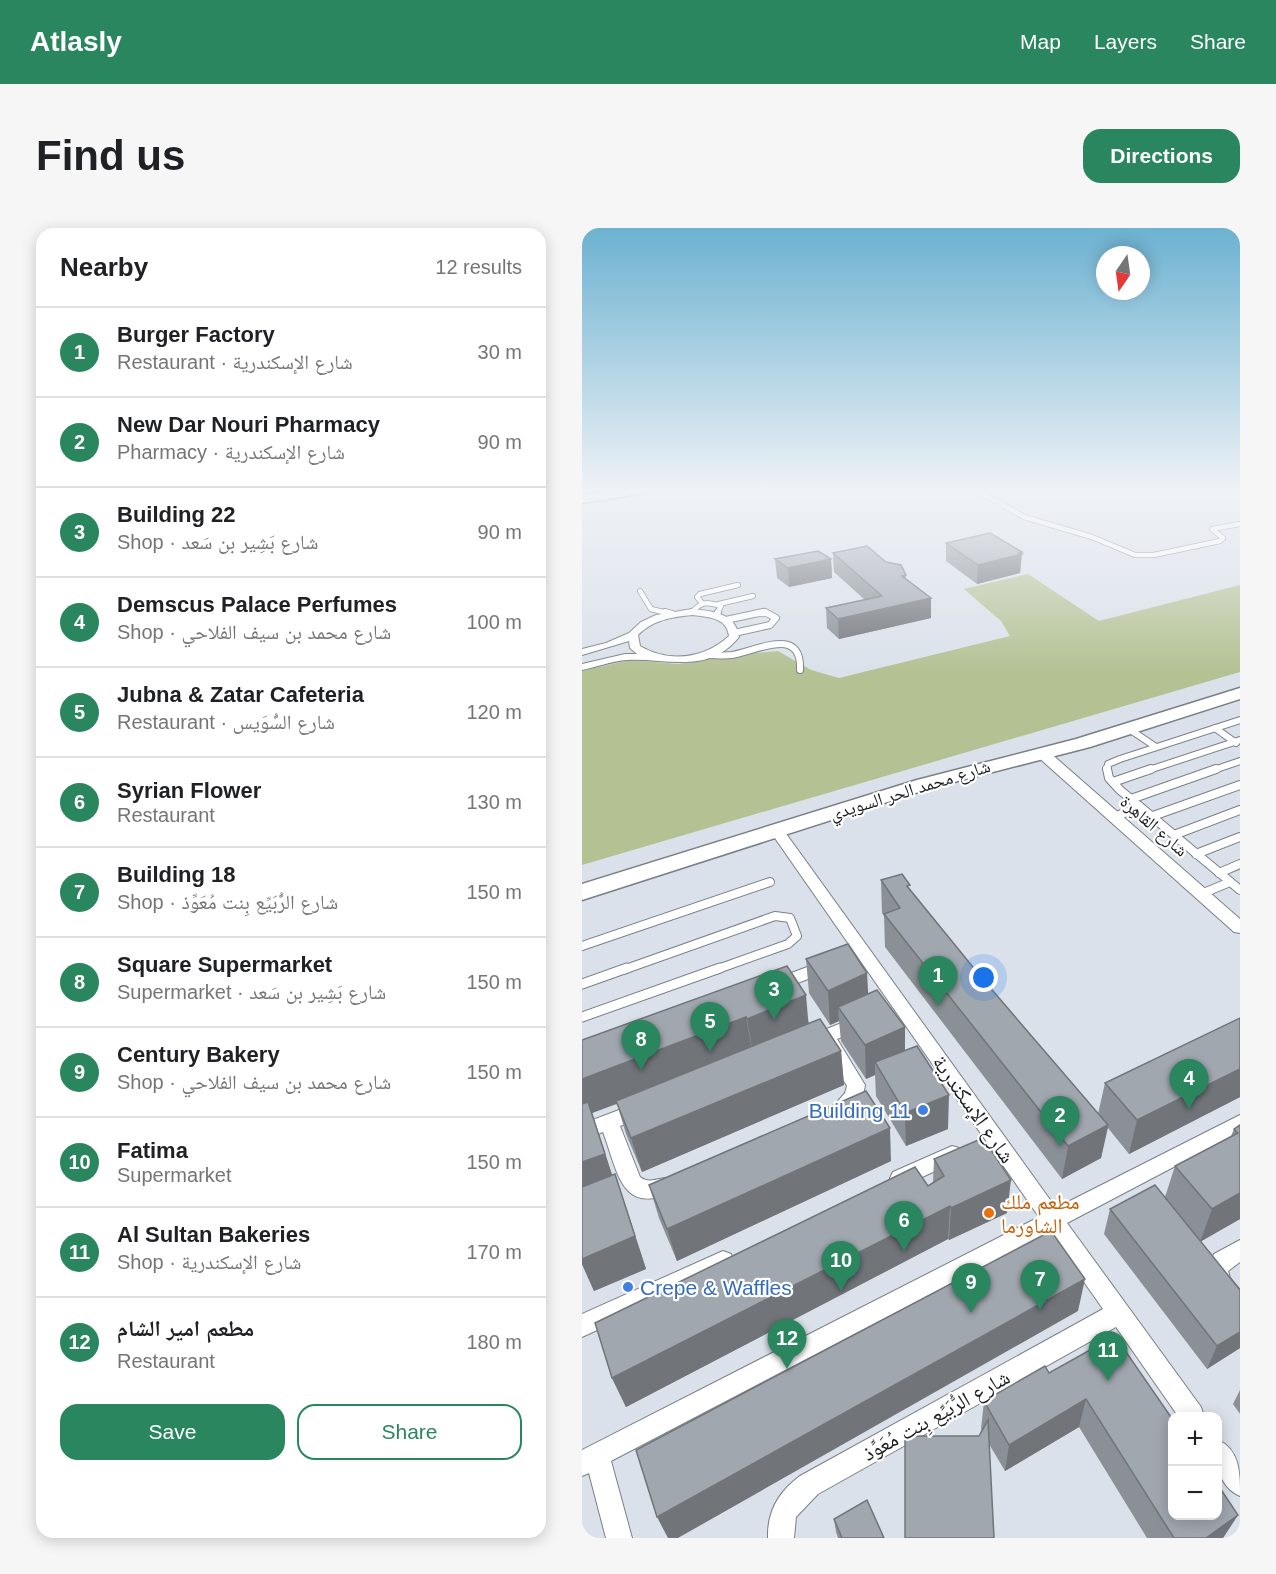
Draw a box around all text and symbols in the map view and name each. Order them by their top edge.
text: Atlasly [30,26,122,57]
text: Map [1020,30,1061,53]
text: Layers [1094,30,1157,53]
text: Share [1190,30,1246,53]
button: Directions [1083,129,1240,183]
text: Find us [36,132,185,179]
north arrow [1096,246,1150,300]
text: Nearby [60,252,148,282]
text: 12 results [435,256,522,278]
text: Burger Factory [117,322,275,347]
text: 1 [74,341,85,363]
text: 30 m [478,341,522,363]
text: Restaurant · شارع الإسكندرية [117,351,353,373]
text: New Dar Nouri Pharmacy [117,412,380,437]
text: 2 [74,431,85,453]
text: 90 m [478,431,522,453]
text: Pharmacy · شارع الإسكندرية [117,441,345,463]
text: Building 22 [117,502,236,527]
text: 3 [74,521,85,543]
text: 90 m [478,521,522,543]
text: Shop · شارع بَشِير بن سَعد [117,531,318,553]
text: Demscus Palace Perfumes [117,592,397,617]
text: 4 [74,611,85,633]
text: 100 m [466,611,522,633]
text: Shop · شارع محمد بن سيف الفلاحي [117,621,391,643]
text: Jubna & Zatar Cafeteria [117,682,364,707]
text: 5 [74,701,85,723]
text: 120 m [466,701,522,723]
text: Restaurant · شارع السُّوَيس [117,711,335,733]
street label: شارع محمد الحر السويدي [827,756,994,828]
text: Syrian Flower [117,778,261,803]
text: 6 [74,791,85,813]
text: 130 m [466,791,522,813]
street label: شارع القاهِرة [1116,791,1192,861]
text: Restaurant [117,804,215,826]
text: Building 18 [117,862,236,887]
text: 7 [74,881,85,903]
text: 150 m [466,881,522,903]
text: Shop · شارع الرُّبَيِّع بِنت مُعَوِّذ [117,891,338,913]
text: Square Supermarket [117,952,332,977]
pin: 1 [918,956,958,1006]
your location [969,963,998,992]
pin: 3 [754,970,794,1020]
text: 8 [74,971,85,993]
text: 150 m [466,971,522,993]
text: Supermarket · شارع بَشِير بن سَعد [117,981,386,1003]
pin: 5 [690,1002,730,1052]
pin: 8 [622,1020,660,1070]
text: Century Bakery [117,1042,280,1067]
street label: شارع الإسكندرية [927,1051,1020,1168]
pin: 4 [1170,1060,1208,1109]
text: 9 [74,1061,85,1083]
text: 150 m [466,1061,522,1083]
text: Shop · شارع محمد بن سيف الفلاحي [117,1071,391,1093]
pin: 2 [1040,1096,1080,1146]
place label: Building 11 [809,1099,911,1122]
marker: Building 11 [916,1103,930,1117]
text: Fatima [117,1138,188,1163]
text: 10 [68,1151,91,1173]
text: 150 m [466,1151,522,1173]
text: Supermarket [117,1164,232,1186]
place label: مطعم ملك الشاورما [1001,1190,1080,1237]
pin: 6 [884,1202,924,1251]
marker: مطعم ملك الشاورما [982,1206,996,1220]
text: Al Sultan Bakeries [117,1222,310,1247]
text: 11 [69,1241,90,1263]
text: 170 m [466,1241,522,1263]
pin: 10 [822,1242,860,1291]
text: Shop · شارع الإسكندرية [117,1251,301,1273]
pin: 7 [1020,1260,1060,1310]
pin: 9 [952,1264,990,1313]
place label: Crepe & Waffles [640,1276,792,1299]
marker: Crepe & Waffles [621,1280,635,1294]
text: مطعم امير الشام [117,1316,254,1341]
pin: 12 [768,1320,806,1369]
text: 12 [68,1331,91,1353]
text: 180 m [466,1331,522,1353]
pin: 11 [1088,1332,1128,1381]
text: Restaurant [117,1350,215,1372]
street label: شارع الرُّبَيِّع بِنت مُعَوِّذ [858,1365,1016,1469]
button: Save [60,1404,285,1460]
button: Share [297,1404,522,1460]
map controls [1168,1412,1222,1520]
button: + [1168,1412,1222,1466]
button: − [1168,1466,1222,1520]

